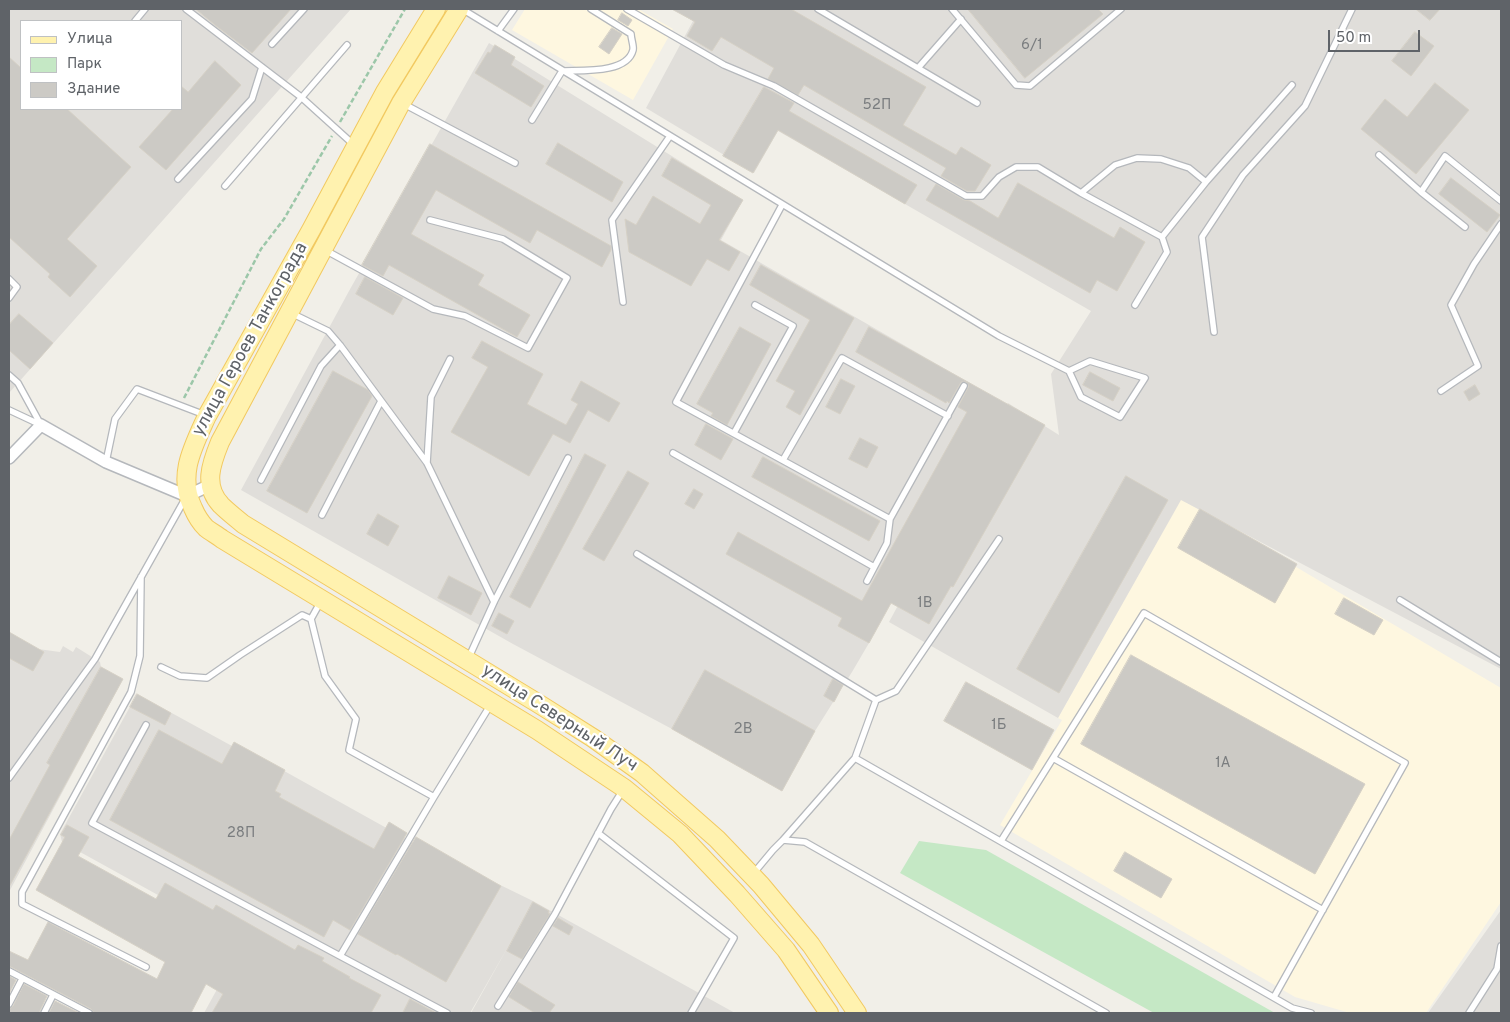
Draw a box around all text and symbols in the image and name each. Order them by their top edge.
legend [20,20,182,110]
scale bar [1330,20,1422,52]
text: 50 m [1336,29,1371,48]
text: Улица [67,30,112,49]
house number: 6/1 [1021,37,1043,55]
text: Парк [67,55,102,74]
text: Здание [67,80,120,99]
house number: 52П [863,97,891,115]
street label: улица Героев Танкограда [189,239,313,441]
house number: 1В [917,595,933,613]
street label: улица Северный Луч [477,661,641,777]
house number: 1Б [991,717,1007,735]
house number: 2В [733,721,753,739]
house number: 1А [1215,755,1231,773]
house number: 28П [227,825,255,843]

